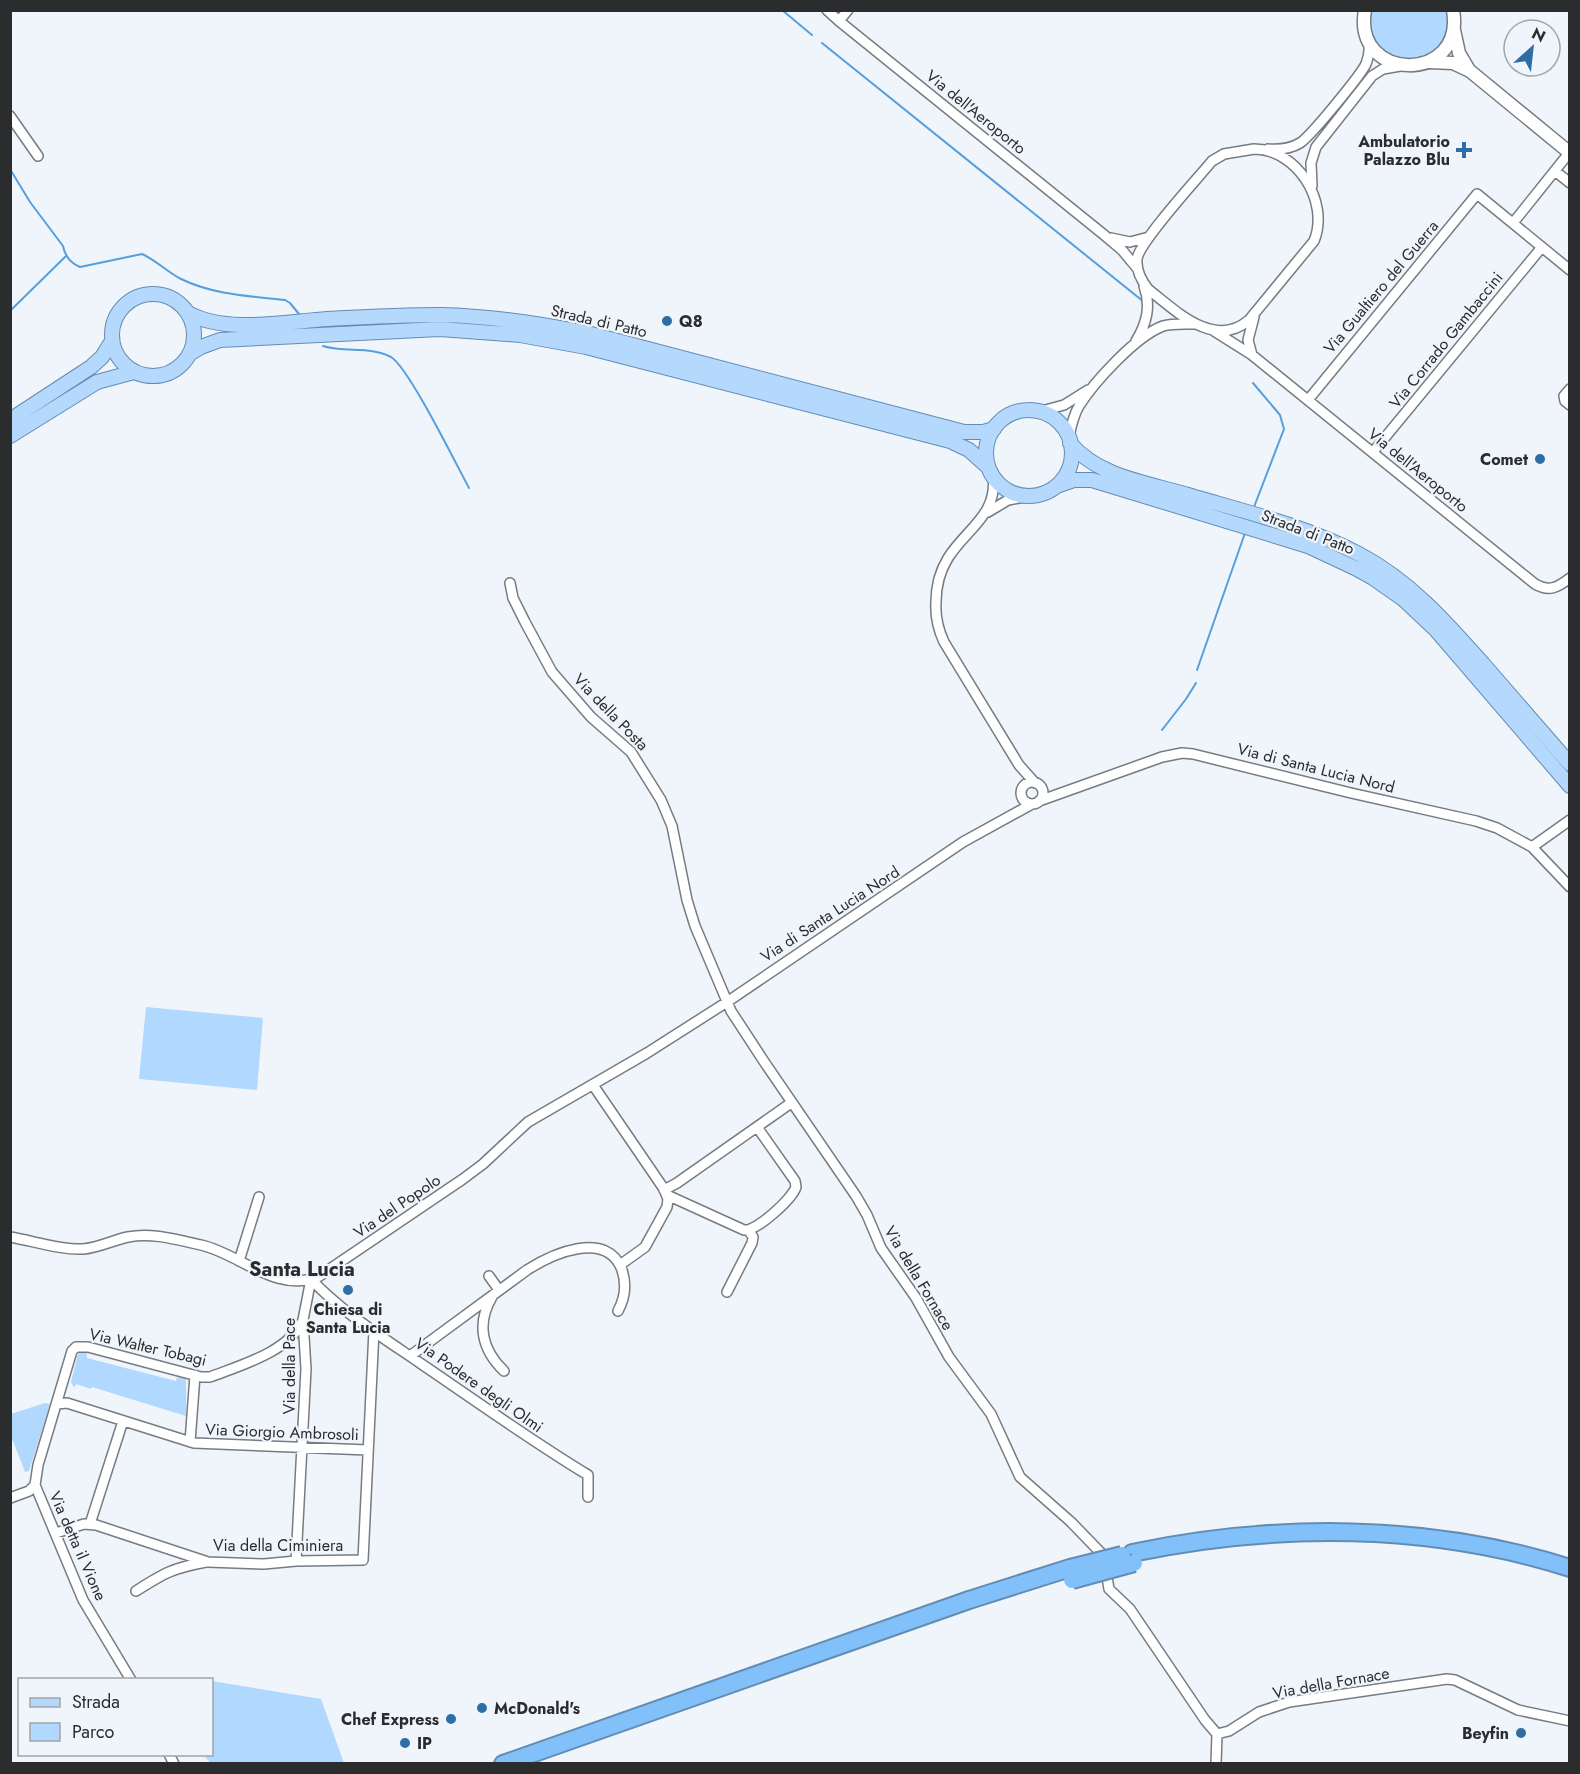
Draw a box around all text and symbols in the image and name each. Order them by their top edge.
north arrow [1502,18,1562,78]
text: N [1528,22,1549,48]
street label: Via dell'Aeroporto [921,64,1031,160]
place label: Ambulatorio Palazzo Blu [1357,130,1450,171]
marker: Ambulatorio Palazzo Blu [1455,141,1473,159]
street label: Via Gualtiero del Guerra [1318,215,1444,359]
street label: Via Corrado Gambaccini [1384,267,1508,413]
street label: Strada di Patto [549,299,650,343]
place label: Q8 [679,310,703,333]
marker: Q8 [660,314,674,328]
street label: Via dell'Aeroporto [1363,422,1473,518]
place label: Comet [1480,448,1529,471]
marker: Comet [1533,452,1547,466]
street label: Strada di Patto [1258,504,1358,560]
street label: Via della Posta [568,668,654,756]
street label: Via di Santa Lucia Nord [1235,737,1397,799]
street label: Via di Santa Lucia Nord [756,860,904,968]
street label: Via del Popolo [349,1168,445,1244]
street label: Via della Fornace [879,1221,959,1335]
district label: Santa Lucia [249,1255,355,1284]
marker: Chiesa di Santa Lucia [341,1283,355,1297]
place label: Chiesa di Santa Lucia [306,1298,390,1339]
street label: Via della Pace [278,1318,301,1414]
street label: Via Walter Tobagi [87,1322,209,1372]
street label: Via Podere degli Olmi [410,1332,548,1438]
street label: Via Giorgio Ambrosoli [205,1418,359,1446]
street label: Via detta il Vione [44,1488,112,1604]
street label: Via della Ciminiera [213,1534,343,1557]
street label: Via della Fornace [1271,1661,1391,1705]
legend [18,1678,213,1756]
text: Strada [72,1689,120,1715]
place label: McDonald's [494,1697,580,1720]
marker: McDonald's [475,1701,489,1715]
place label: Chef Express [341,1708,439,1731]
marker: Chef Express [444,1712,458,1726]
text: Parco [72,1719,114,1745]
place label: Beyfin [1462,1722,1509,1745]
marker: Beyfin [1514,1726,1528,1740]
place label: IP [417,1732,432,1755]
marker: IP [398,1736,412,1750]

